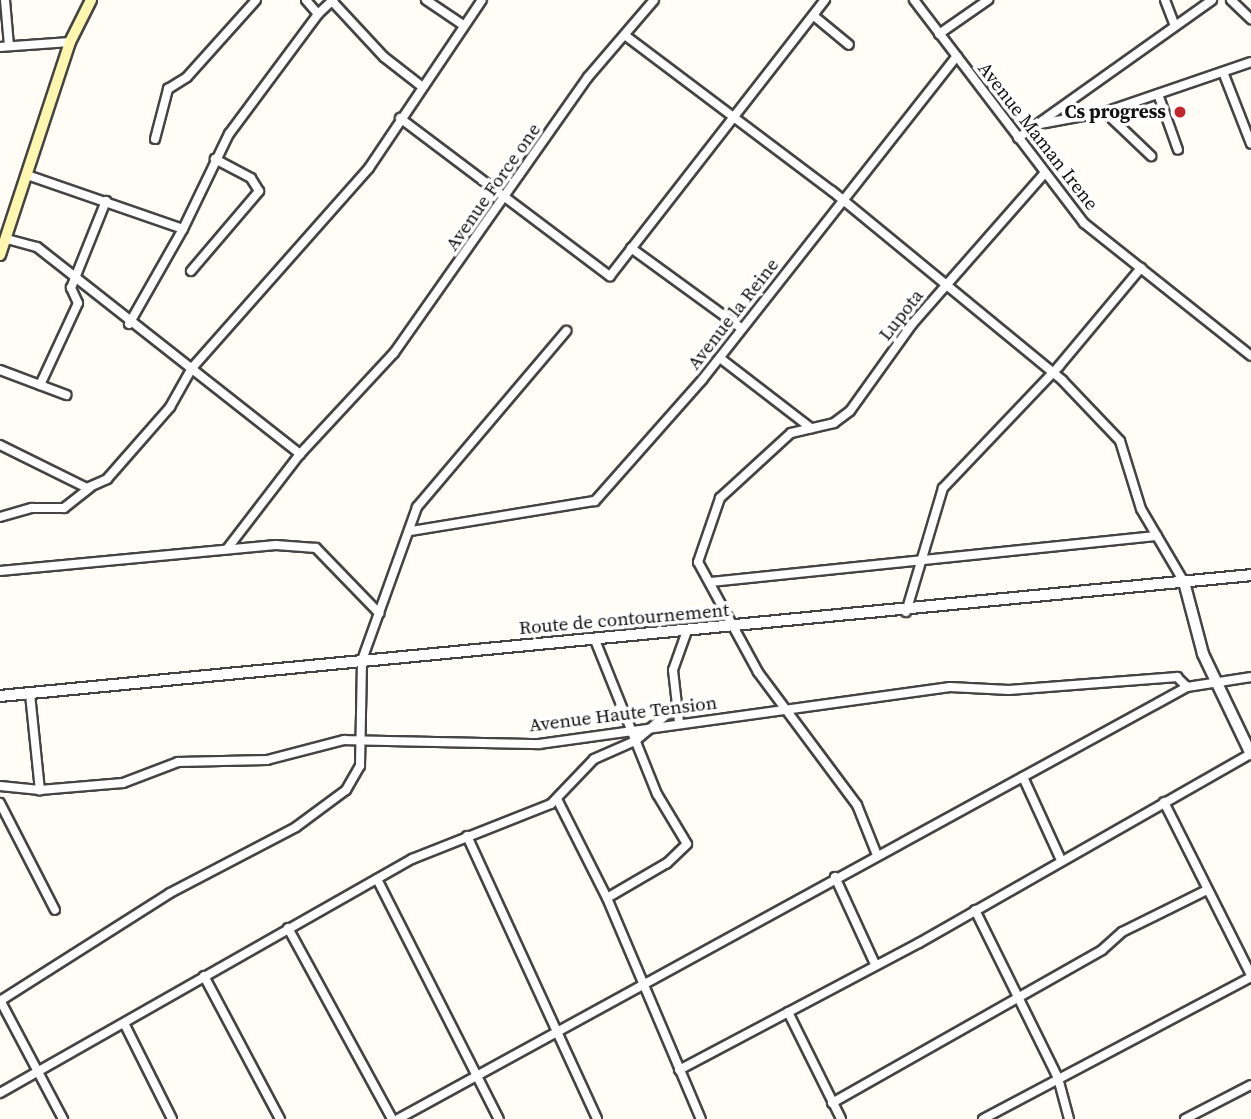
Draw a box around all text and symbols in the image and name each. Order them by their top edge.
street label: Avenue Maman Irene [973,57,1103,215]
place label: Cs progress [1065,101,1166,123]
marker: Cs progress [1172,104,1188,120]
street label: Avenue Force one [441,119,545,255]
street label: Avenue la Reine [682,254,784,374]
street label: Lupota [874,285,928,345]
street label: Route de contournement [518,598,730,640]
street label: Avenue Haute Tension [527,691,719,737]

